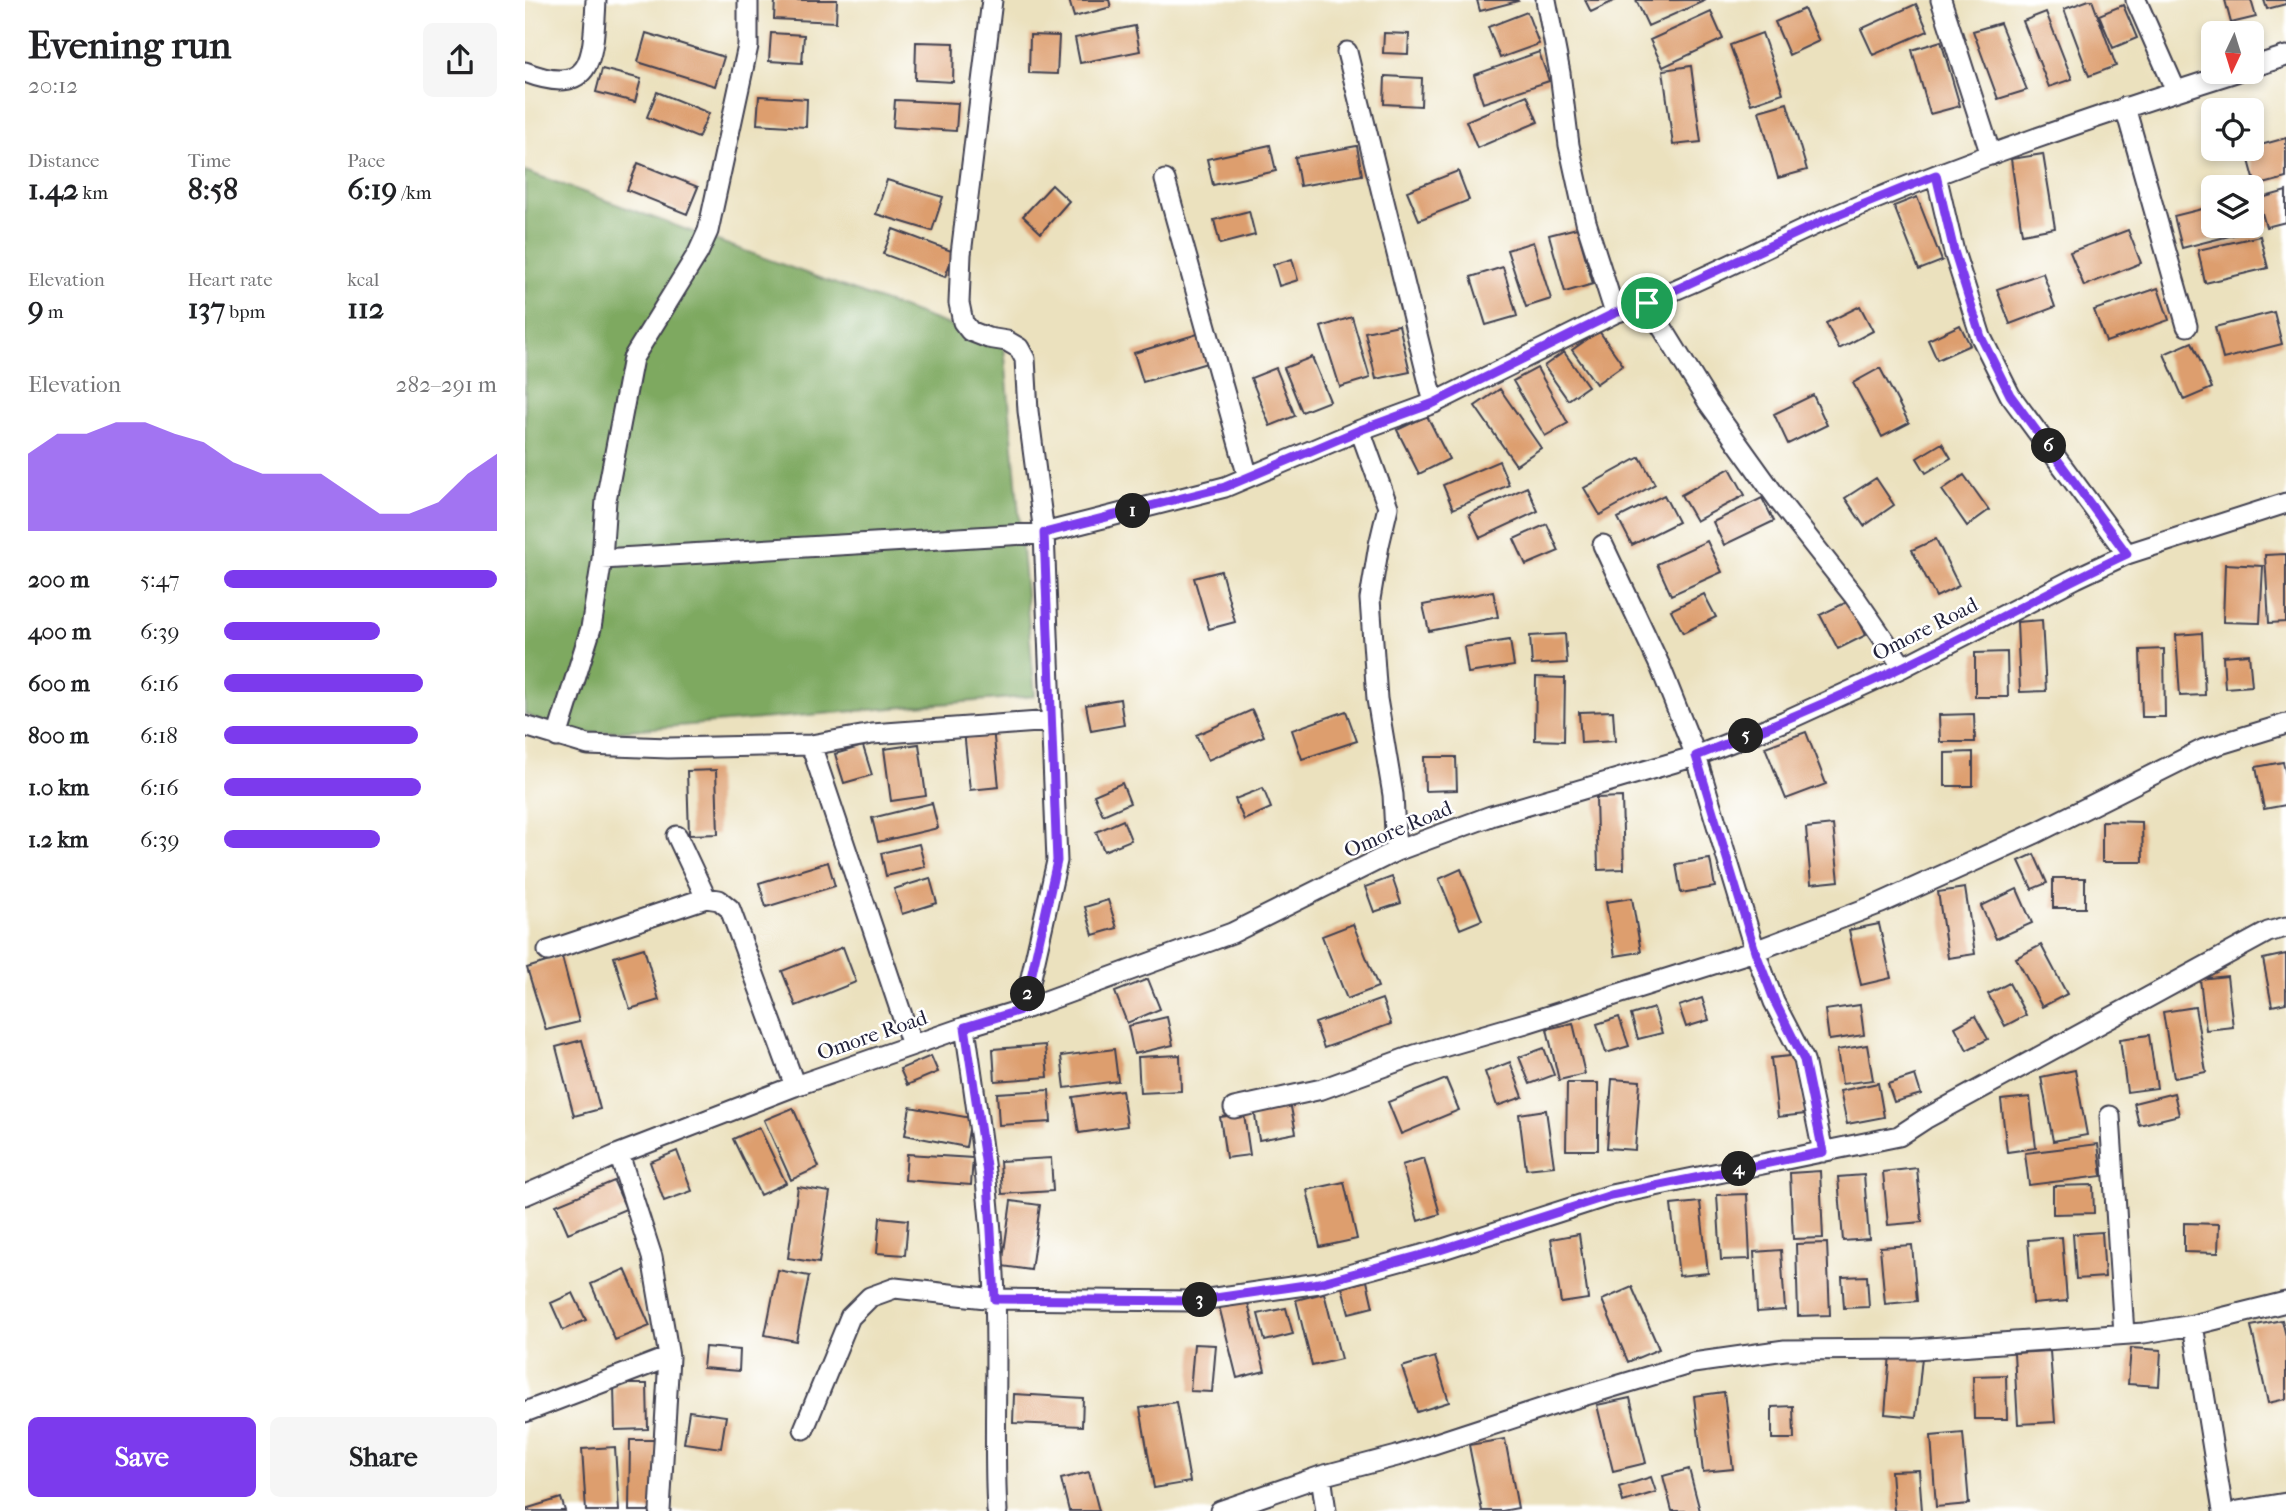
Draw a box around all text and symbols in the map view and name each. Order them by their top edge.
north arrow [2201,21,2265,84]
map controls [2201,21,2264,238]
text: Evening run [28,23,231,68]
button: share [423,23,497,97]
text: 20:12 [28,72,78,99]
button: locate [2201,98,2264,161]
text: Distance [28,150,99,172]
text: Time [188,150,231,172]
text: Pace [347,150,385,172]
text: 1.42 [28,172,78,207]
text: 8:58 [188,172,238,207]
text: 6:19 [347,172,397,207]
button: layers [2201,175,2264,238]
text: km [78,182,108,204]
text: /km [397,182,432,204]
text: Elevation [28,269,105,291]
text: Heart rate [188,269,273,291]
text: kcal [347,269,379,291]
pin [1617,273,1677,333]
icon: arrive [1628,284,1666,322]
text: 9 [28,291,44,326]
text: 137 [188,291,225,326]
text: 112 [347,291,384,326]
text: m [44,301,64,323]
text: bpm [225,301,265,323]
text: Elevation [28,371,121,398]
text: 282–291 m [396,371,497,398]
pin: 6 [2031,428,2067,464]
text: 6 [2043,434,2054,456]
pin: 1 [1115,494,1151,528]
text: 1 [1129,499,1136,521]
text: 200 m [28,566,89,593]
text: 5:47 [140,566,180,593]
street label: Omore Road [1868,592,1982,666]
text: 400 m [28,618,91,645]
text: 6:39 [140,618,180,645]
text: 600 m [28,670,90,697]
text: 6:16 [140,670,179,697]
pin: 5 [1729,718,1763,754]
text: 800 m [28,722,89,749]
text: 6:18 [140,722,178,749]
text: 5 [1741,724,1750,746]
text: 1.0 km [28,774,89,801]
text: 6:16 [140,774,179,801]
street label: Omore Road [1340,795,1456,863]
text: 1.2 km [28,826,88,853]
text: 6:39 [140,826,180,853]
pin: 2 [1011,976,1045,1012]
text: 2 [1023,982,1032,1004]
street label: Omore Road [814,1005,931,1065]
pin: 4 [1721,1152,1757,1186]
text: 4 [1733,1157,1744,1179]
pin: 3 [1183,1282,1217,1318]
text: 3 [1196,1288,1203,1310]
button: Save [28,1417,256,1497]
button: Share [270,1417,497,1497]

